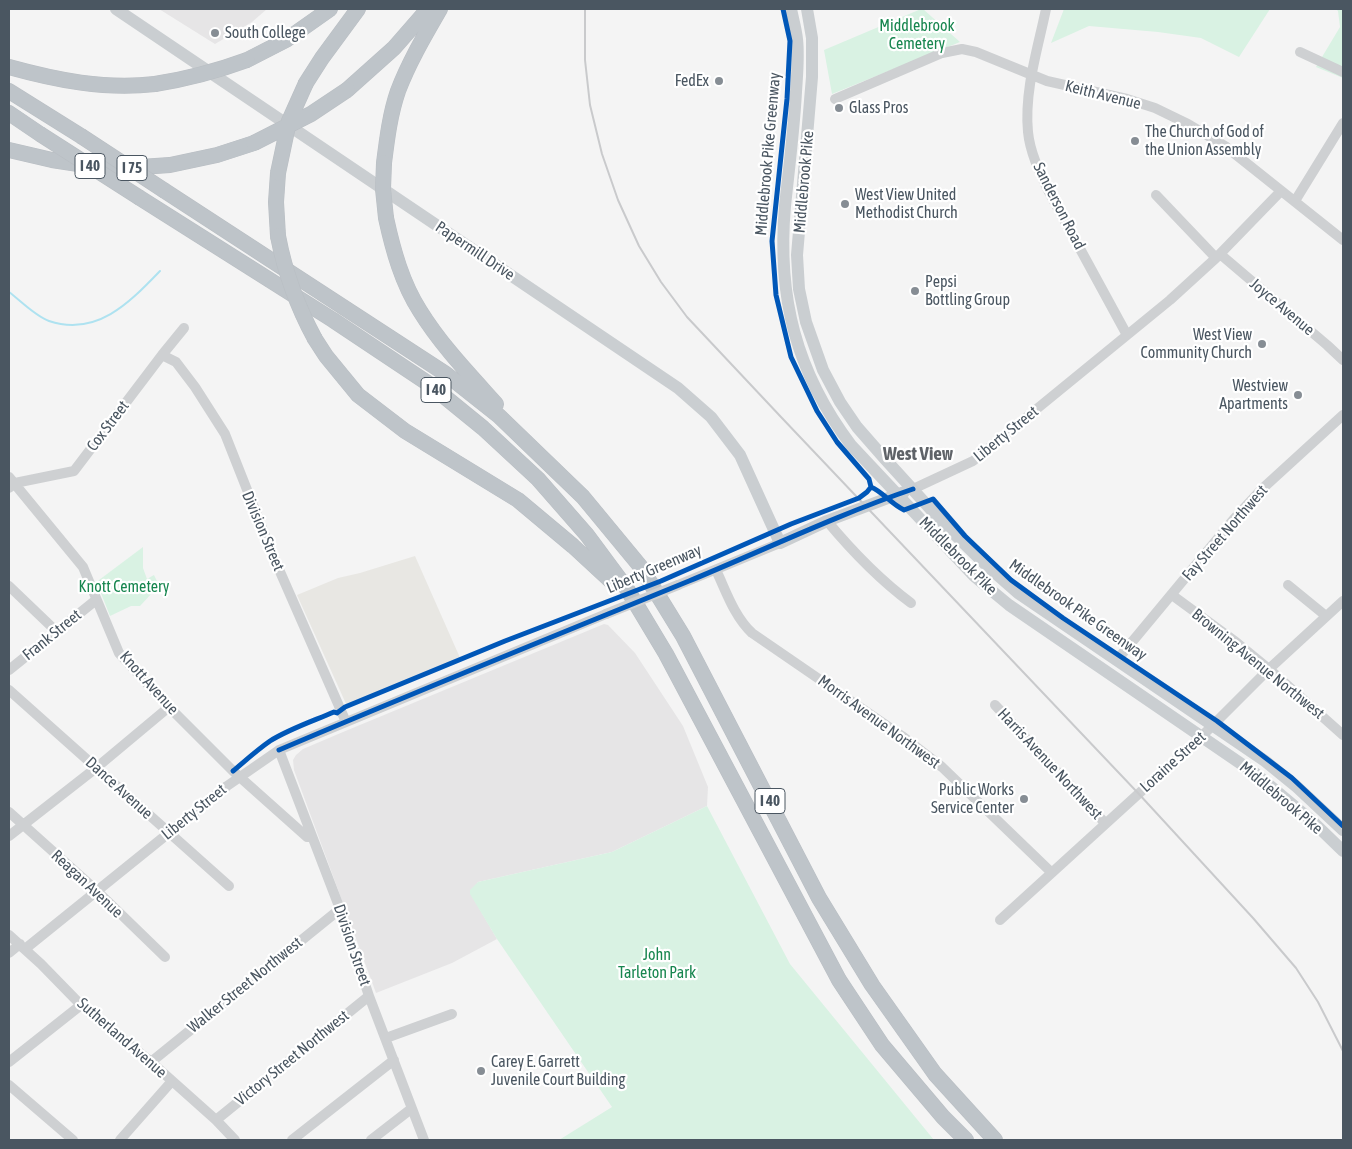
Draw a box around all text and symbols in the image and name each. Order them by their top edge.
park label: Middlebrook Cemetery [879,16,955,54]
place label: South College [225,23,306,43]
marker: South College [209,27,221,39]
place label: FedEx [675,71,709,91]
street label: Middlebrook Pike Greenway [751,72,785,236]
marker: FedEx [713,75,725,87]
street label: Keith Avenue [1063,76,1143,114]
place label: Glass Pros [849,98,908,118]
marker: Glass Pros [833,102,845,114]
place label: The Church of God of the Union Assembly [1145,122,1264,160]
street label: Middlebrook Pike [790,130,818,234]
marker: The Church of God of the Union Assembly [1129,135,1141,147]
road number: I 40 [75,154,105,178]
road number: I 75 [117,156,147,180]
street label: Sanderson Road [1029,159,1089,253]
place label: West View United Methodist Church [855,185,958,223]
marker: West View United Methodist Church [839,198,851,210]
street label: Papermill Drive [432,217,518,285]
place label: Pepsi Bottling Group [925,272,1010,310]
street label: Joyce Avenue [1246,274,1318,340]
marker: Pepsi Bottling Group [909,285,921,297]
place label: West View Community Church [1141,325,1252,363]
marker: West View Community Church [1256,338,1268,350]
place label: Westview Apartments [1219,376,1288,414]
road number: I 40 [421,378,451,402]
marker: Westview Apartments [1292,389,1304,401]
street label: Cox Street [83,397,133,455]
street label: Liberty Street [970,402,1042,466]
district label: West View [883,443,953,465]
street label: Fay Street Northwest [1178,481,1272,585]
street label: Division Street [238,488,288,574]
street label: Middlebrook Pike [915,513,1001,599]
street label: Liberty Greenway [604,540,704,598]
street label: Middlebrook Pike Greenway [1005,555,1151,665]
park label: Knott Cemetery [79,577,169,597]
street label: Frank Street [19,605,85,665]
street label: Browning Avenue Northwest [1188,605,1328,723]
street label: Knott Avenue [115,647,183,719]
street label: Morris Avenue Northwest [814,671,944,773]
street label: Harris Avenue Northwest [994,704,1106,824]
street label: Loraine Street [1136,728,1210,796]
street label: Dance Avenue [81,753,157,823]
street label: Middlebrook Pike [1236,758,1326,838]
street label: Liberty Street [158,780,230,844]
place label: Public Works Service Center [931,780,1014,818]
road number: I 40 [755,788,785,814]
marker: Public Works Service Center [1018,793,1030,805]
street label: Reagan Avenue [47,846,127,922]
street label: Division Street [329,902,375,988]
street label: Walker Street Northwest [184,933,306,1037]
park label: John Tarleton Park [618,945,696,983]
street label: Sutherland Avenue [73,994,171,1082]
street label: Victory Street Northwest [231,1006,353,1110]
place label: Carey E. Garrett Juvenile Court Building [491,1052,625,1090]
marker: Carey E. Garrett Juvenile Court Building [475,1065,487,1077]

